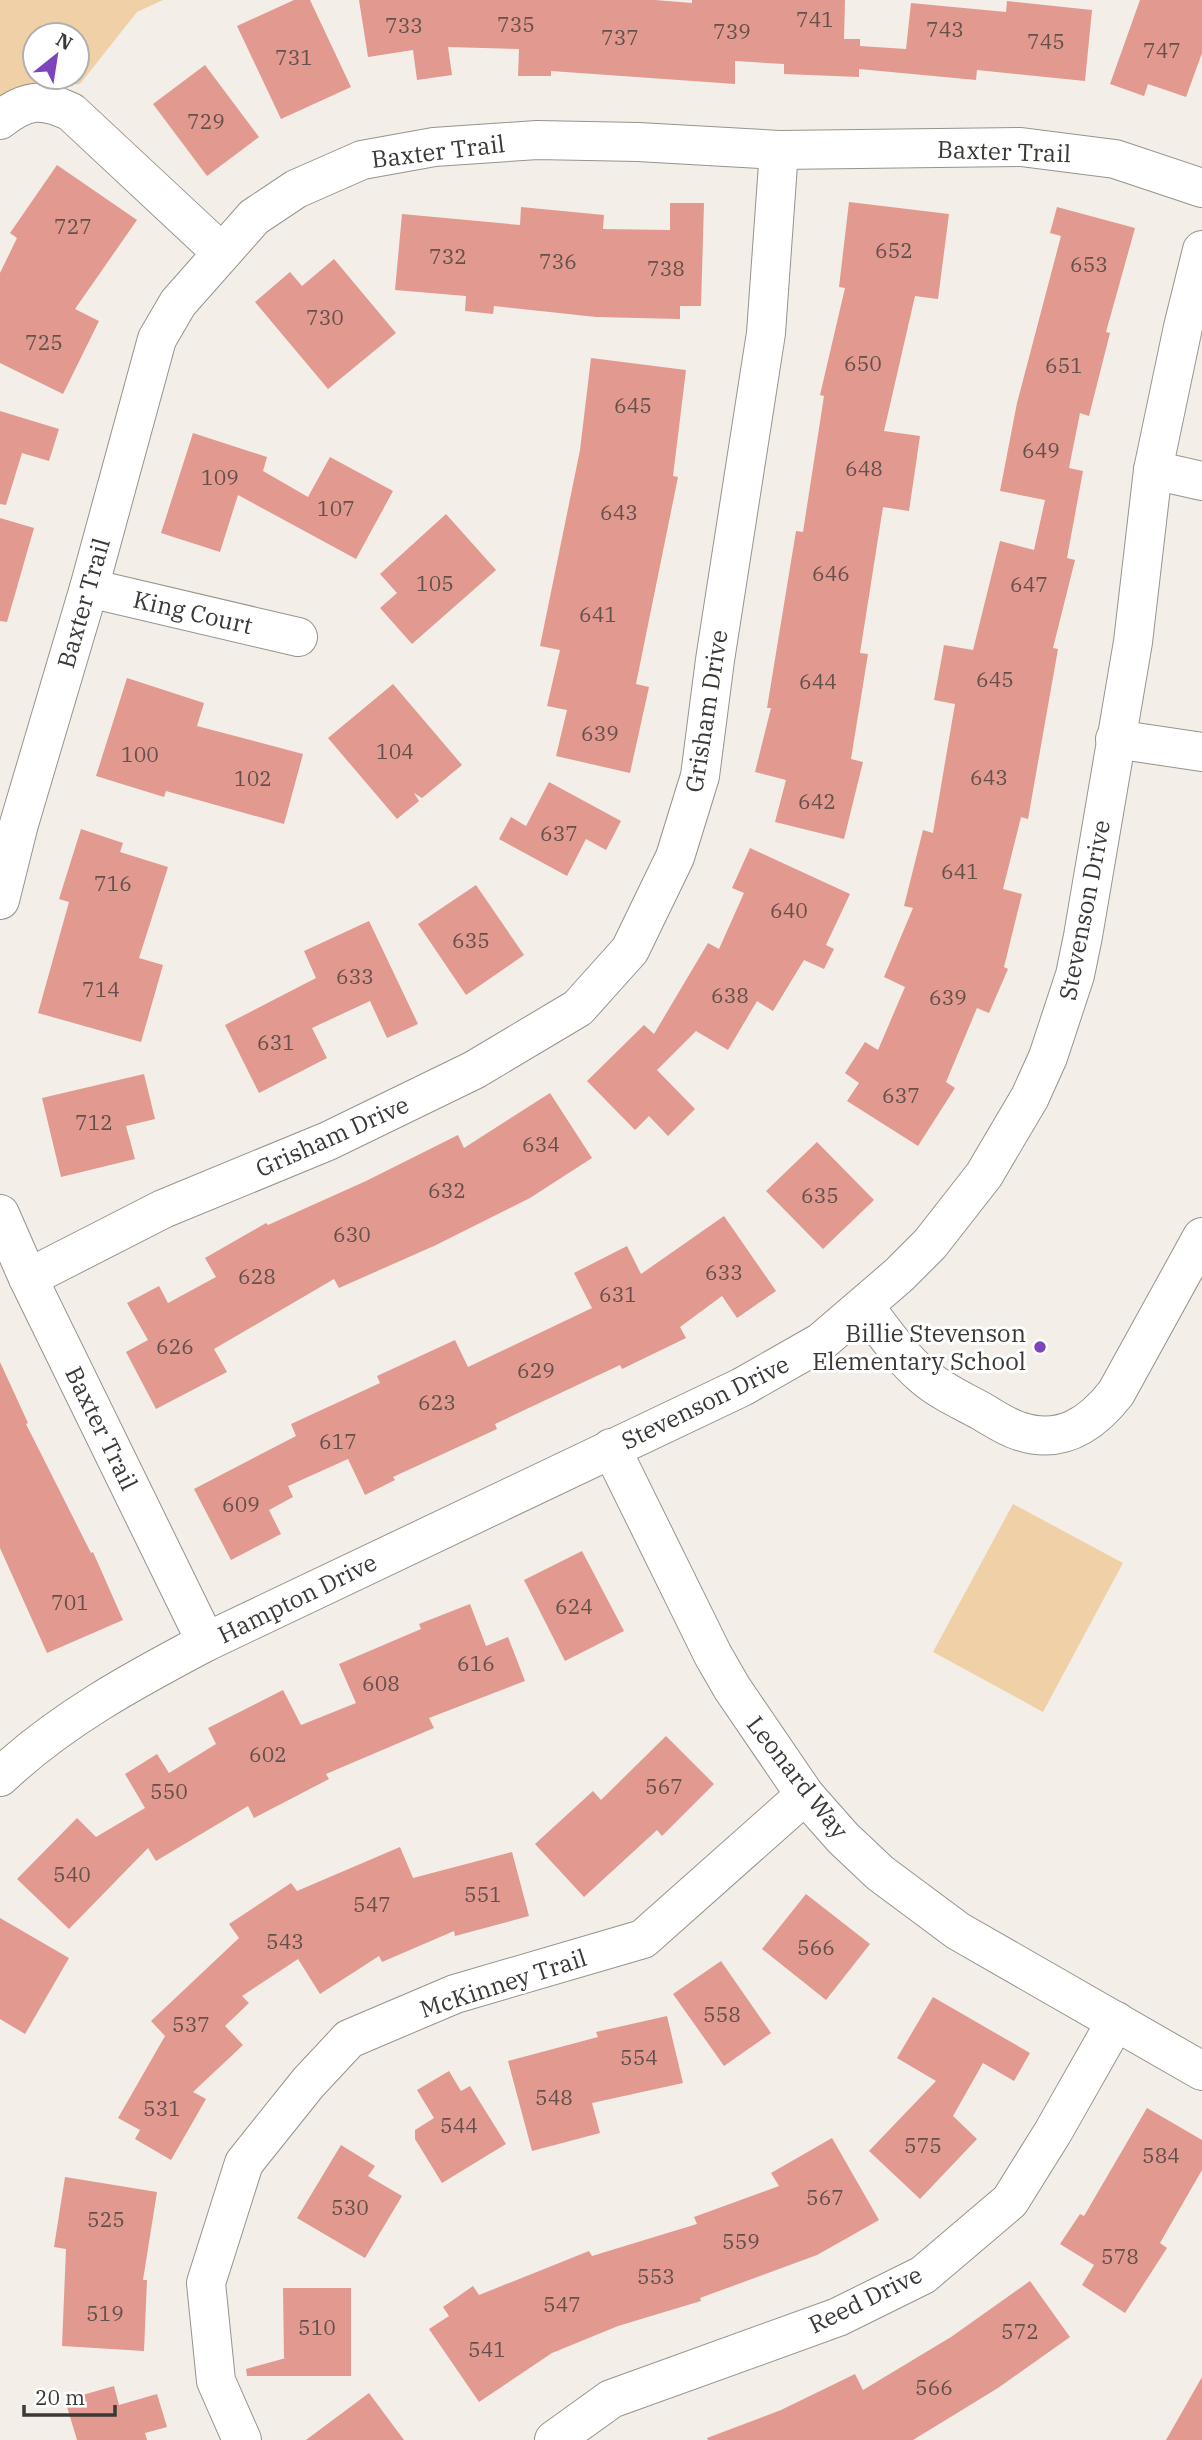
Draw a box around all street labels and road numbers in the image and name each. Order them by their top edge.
street label: Baxter Trail [370,127,506,175]
street label: Baxter Trail [936,133,1072,169]
street label: Baxter Trail [49,534,117,672]
street label: King Court [130,583,256,641]
street label: Grisham Drive [677,627,735,795]
street label: Stevenson Drive [1051,817,1117,1003]
street label: Grisham Drive [250,1088,414,1184]
street label: Stevenson Drive [616,1348,794,1456]
street label: Baxter Trail [58,1361,146,1495]
street label: Hampton Drive [212,1546,382,1650]
street label: Leonard Way [740,1709,856,1845]
street label: McKinney Trail [416,1941,590,2025]
street label: Reed Drive [803,2258,927,2340]

